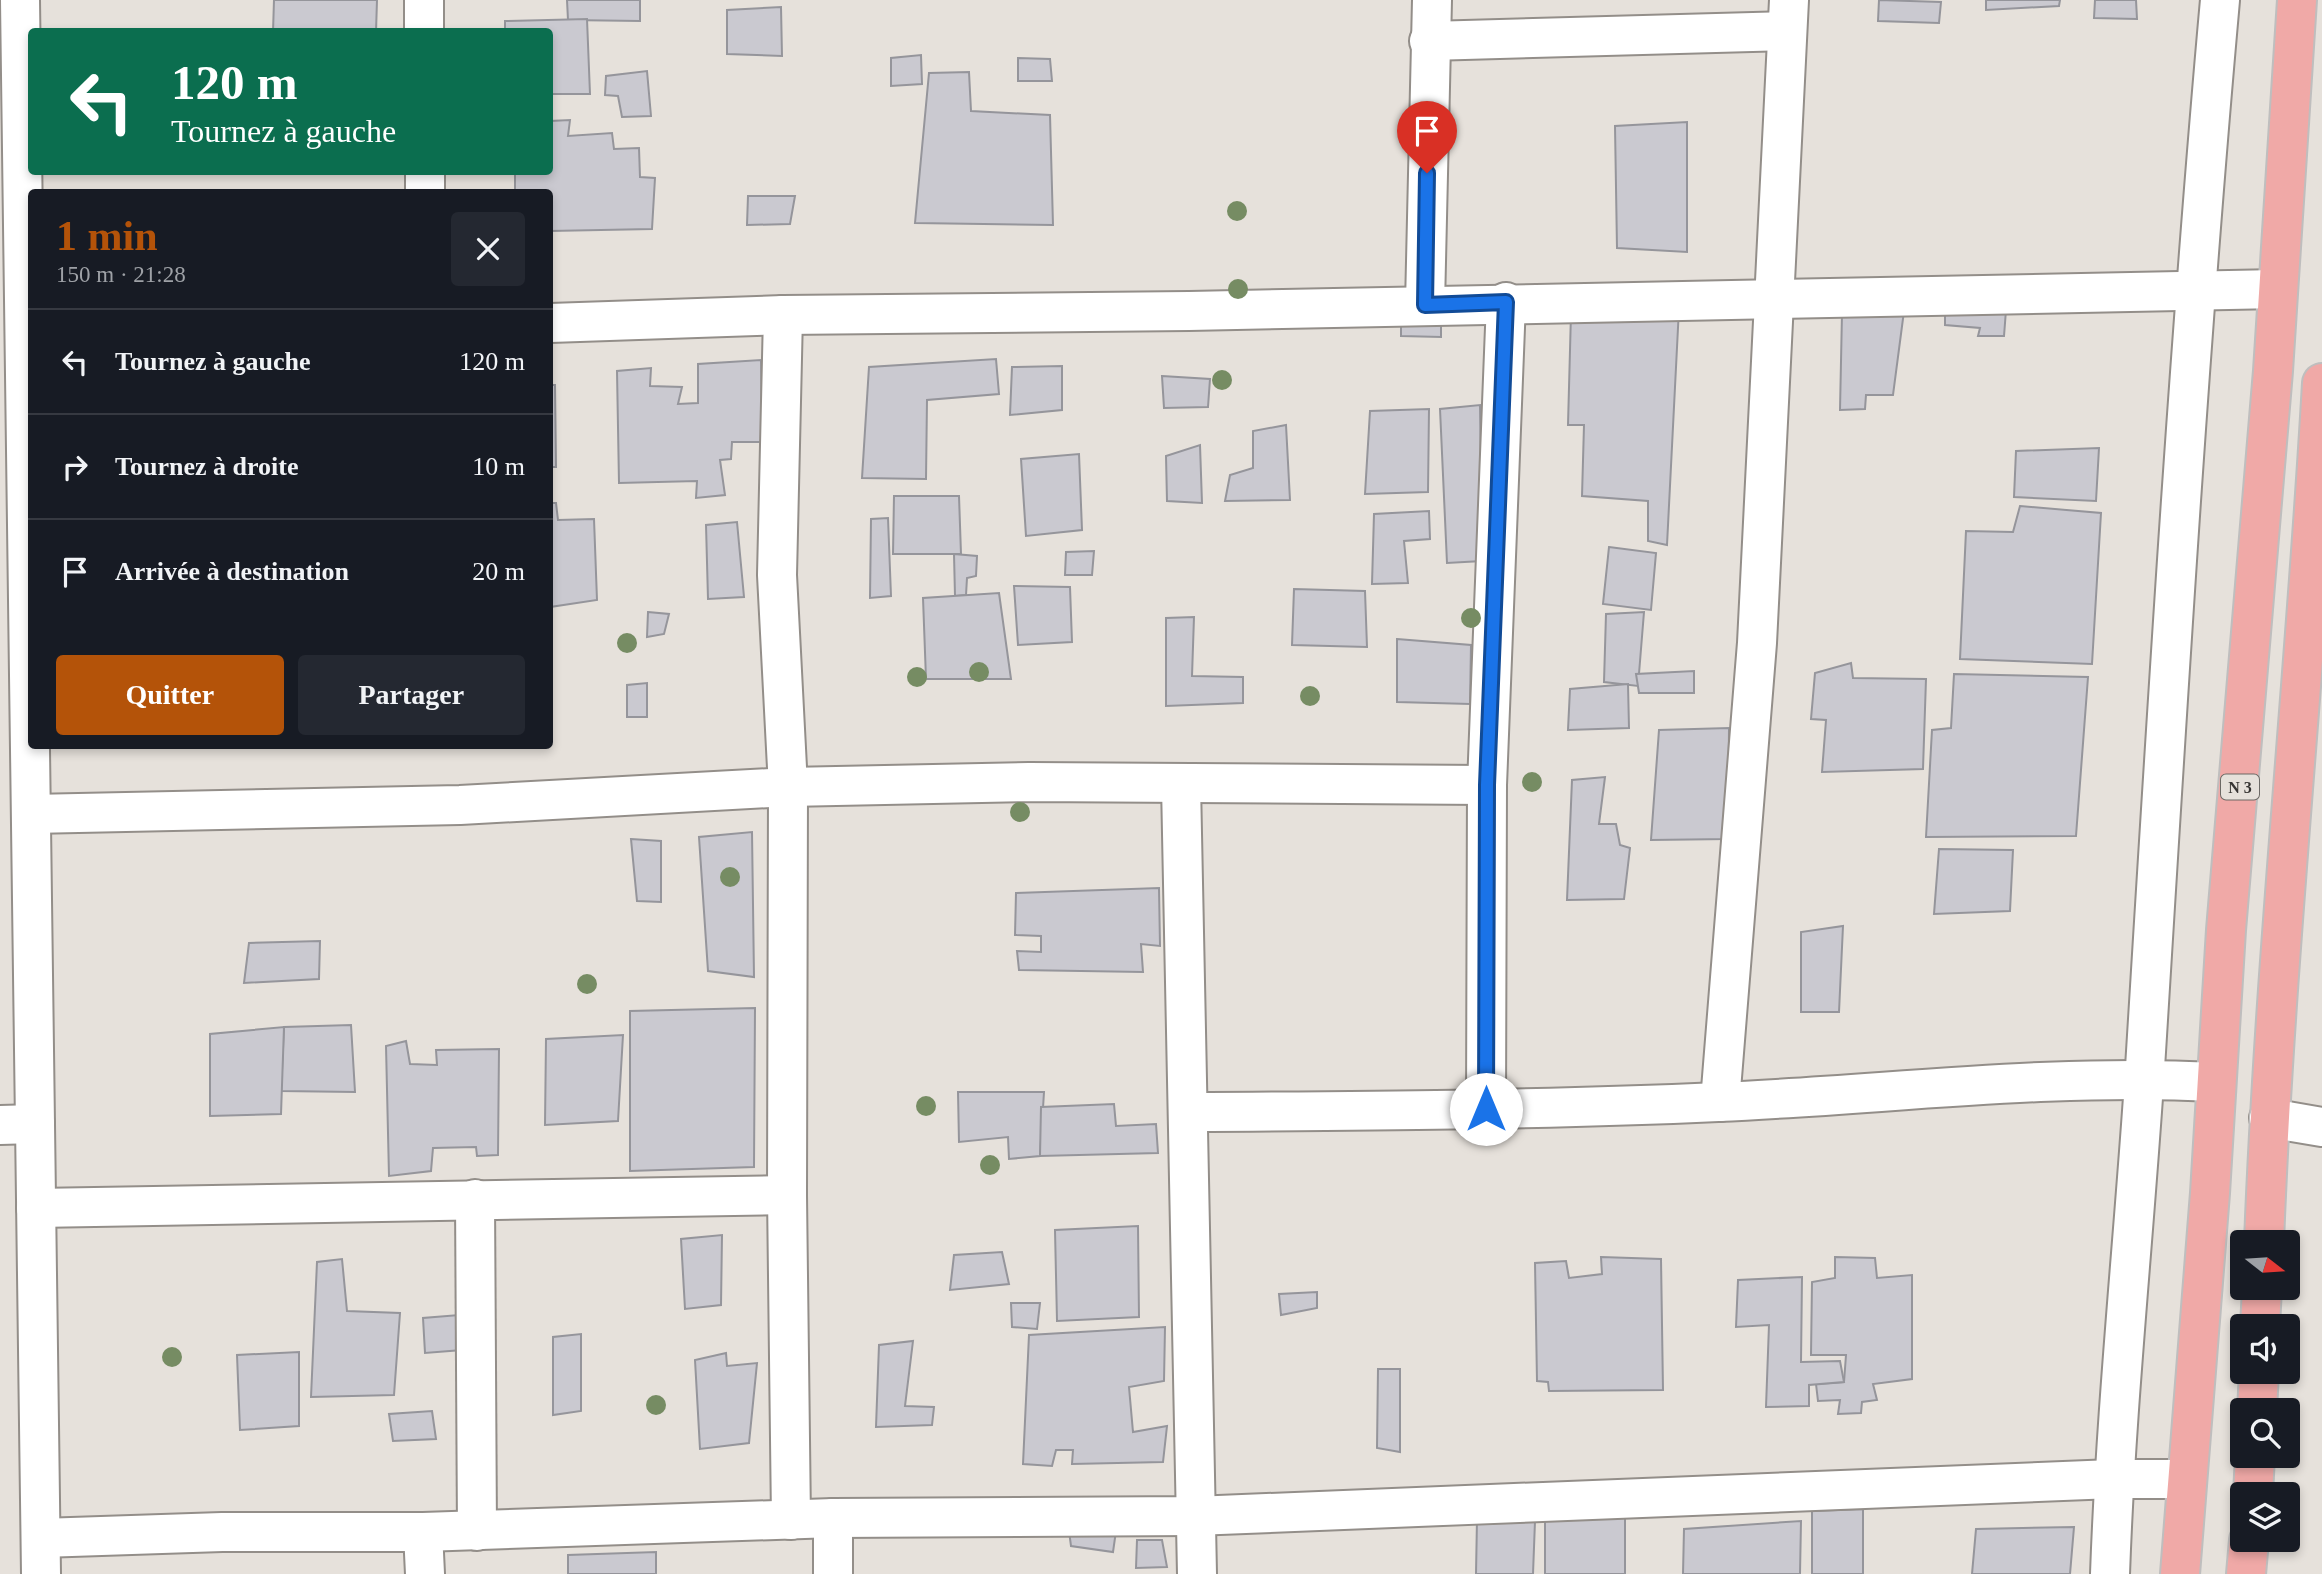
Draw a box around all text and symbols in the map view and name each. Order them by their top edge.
text: 120 m [171,55,298,110]
icon: left [56,56,147,147]
pin [1397,101,1457,173]
icon: arrive [1408,112,1446,150]
text: Tournez à gauche [171,113,396,149]
button: close [451,212,525,286]
text: 1 min [56,213,158,259]
text: 150 m · 21:28 [56,262,186,287]
icon: left [56,343,94,381]
text: Tournez à gauche [115,347,311,376]
text: 120 m [459,347,525,376]
icon: right [56,448,94,486]
text: Tournez à droite [115,452,298,481]
text: 10 m [472,452,525,481]
icon: arrive [56,553,94,591]
text: Arrivée à destination [115,557,349,586]
text: 20 m [472,557,525,586]
button: Quitter [56,655,284,735]
button: Partager [298,655,525,735]
road number: N 3 [2221,774,2259,800]
position arrow [1449,1072,1523,1146]
north arrow [2230,1230,2300,1300]
map controls [2230,1230,2300,1552]
button: sound [2230,1314,2300,1384]
button: search [2230,1398,2300,1468]
button: layers [2230,1482,2300,1552]

